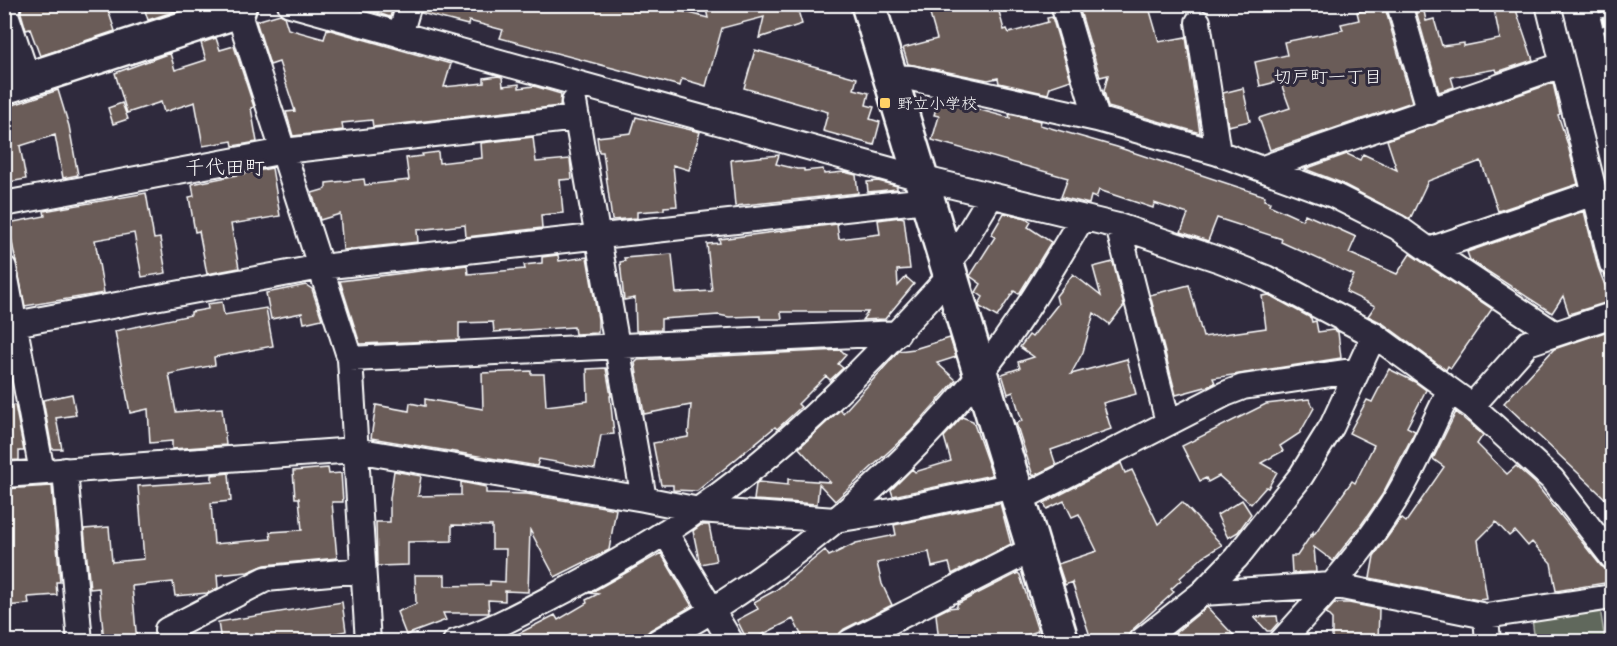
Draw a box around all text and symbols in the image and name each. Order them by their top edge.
district label: 切戸町一丁目 [1274,64,1382,88]
place label: 野立小学校 [897,92,977,113]
marker: 野立小学校 [878,96,892,110]
district label: 千代田町 [185,153,265,179]

